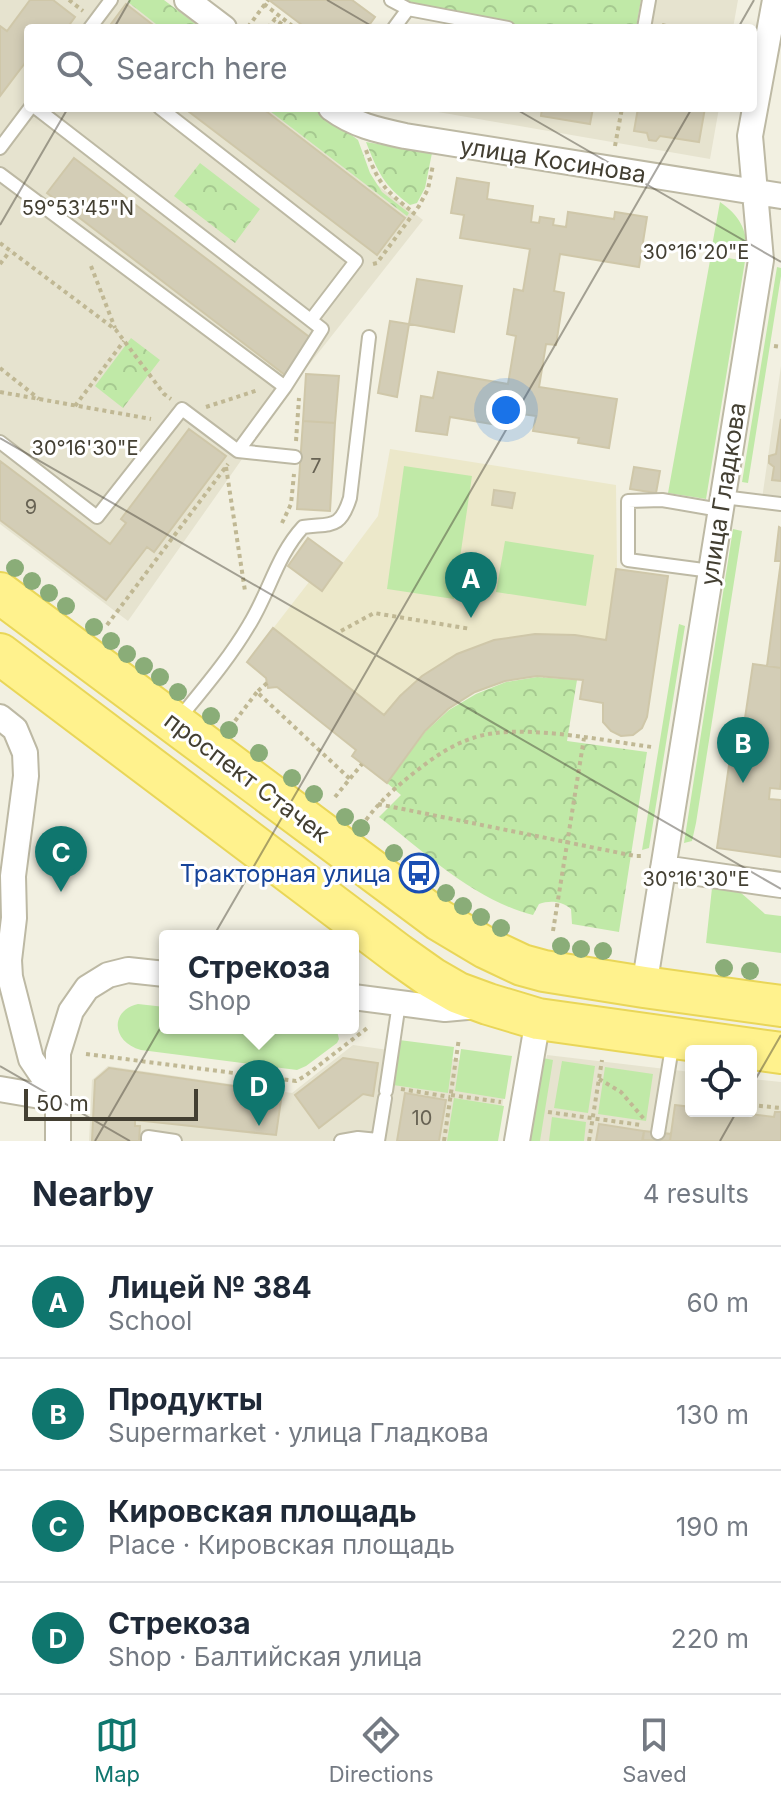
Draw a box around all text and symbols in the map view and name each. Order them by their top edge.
search box [24,24,757,112]
icon: search [52,46,96,90]
text: Search here [116,50,288,86]
street label: улица Косинова [458,131,648,189]
text: 59°53'45"N [22,196,134,220]
text: 30°16'20"E [643,240,749,264]
your location [486,390,526,430]
street label: улица Гладкова [694,400,752,588]
text: 30°16'30"E [32,436,138,460]
house number: 7 [310,454,322,478]
house number: 9 [25,495,37,519]
pin: A [445,552,497,618]
street label: проспект Стачек [159,706,335,848]
pin: B [717,717,769,783]
pin: C [35,826,87,892]
bus stop icon: Тракторная улица [398,852,440,894]
place label: Тракторная улица [180,859,391,888]
text: 30°16'30"E [643,867,749,891]
popup [159,930,359,1034]
text: Стрекоза [188,949,330,985]
text: Shop [188,985,251,1016]
map controls [685,1045,757,1117]
button: locate [685,1045,757,1117]
pin: D [233,1060,285,1126]
scale bar [24,1085,198,1121]
text: 50 m [36,1090,89,1116]
house number: 10 [412,1106,432,1130]
text: Nearby [32,1173,154,1214]
text: 4 results [643,1178,749,1209]
text: Лицей № 384 [108,1269,312,1305]
text: A [48,1287,68,1318]
text: 60 m [686,1287,749,1318]
text: School [108,1305,192,1336]
text: Продукты [108,1381,263,1417]
text: B [49,1399,67,1430]
text: 130 m [676,1399,749,1430]
text: Supermarket · улица Гладкова [108,1417,489,1448]
text: Кировская площадь [108,1493,417,1529]
text: C [48,1511,68,1542]
text: 190 m [676,1511,749,1542]
text: Place · Кировская площадь [108,1529,455,1560]
text: Стрекоза [108,1605,251,1641]
text: D [49,1623,67,1654]
text: 220 m [671,1623,749,1654]
text: Shop · Балтийская улица [108,1641,422,1672]
tab: Map [94,1713,140,1787]
tab: Directions [329,1713,434,1787]
tab: Saved [622,1713,687,1787]

